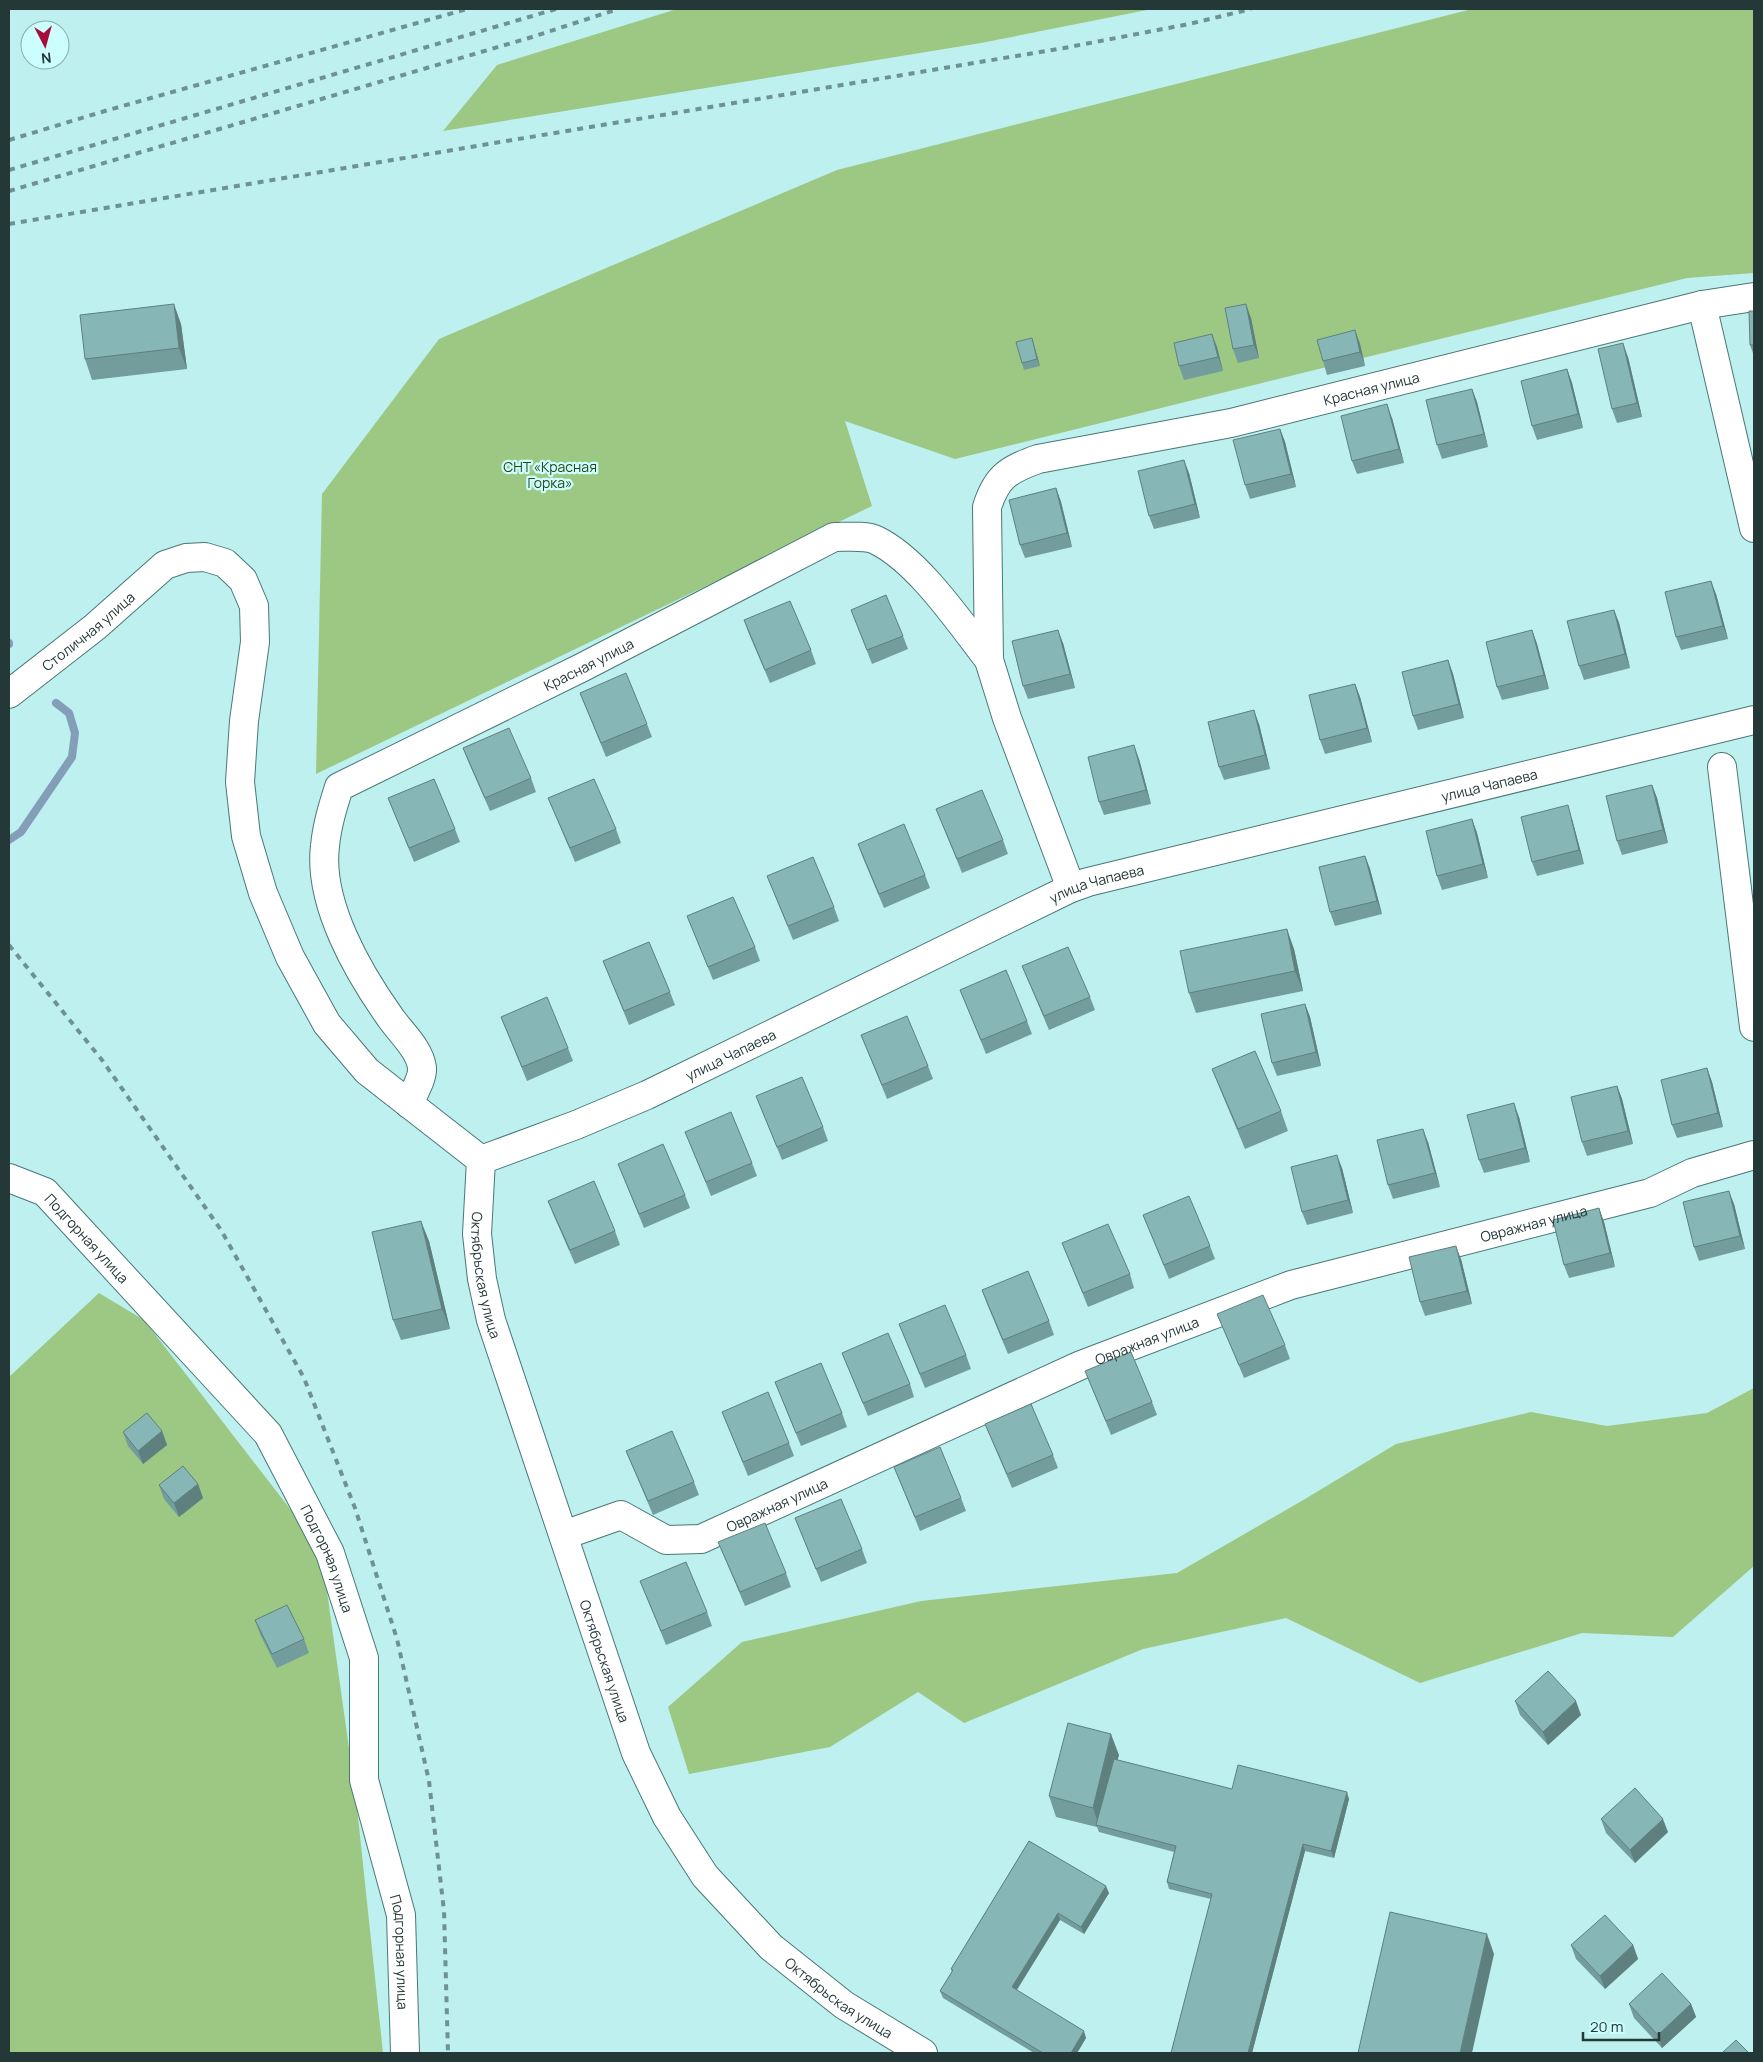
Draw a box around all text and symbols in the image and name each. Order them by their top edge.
north arrow [20,20,70,70]
text: N [40,48,52,68]
street label: Красная улица [1321,367,1421,409]
park label: СНТ «Красная Горка» [503,457,597,492]
street label: Столичная улица [37,587,138,675]
street label: Красная улица [540,633,636,695]
street label: улица Чапаева [1439,764,1539,805]
street label: улица Чапаева [1046,859,1146,907]
street label: улица Чапаева [682,1024,779,1084]
street label: Подгорная улица [41,1189,133,1287]
street label: Овражная улица [1478,1200,1589,1246]
street label: Октябрьская улица [467,1211,506,1341]
street label: Овражная улица [1092,1312,1201,1368]
street label: Овражная улица [723,1473,830,1536]
street label: Подгорная улица [297,1501,358,1615]
street label: Октябрьская улица [576,1597,635,1725]
street label: Подгорная улица [386,1892,413,2010]
street label: Октябрьская улица [781,1952,896,2042]
scale bar [1583,2010,1659,2042]
text: 20 m [1590,2016,1623,2037]

